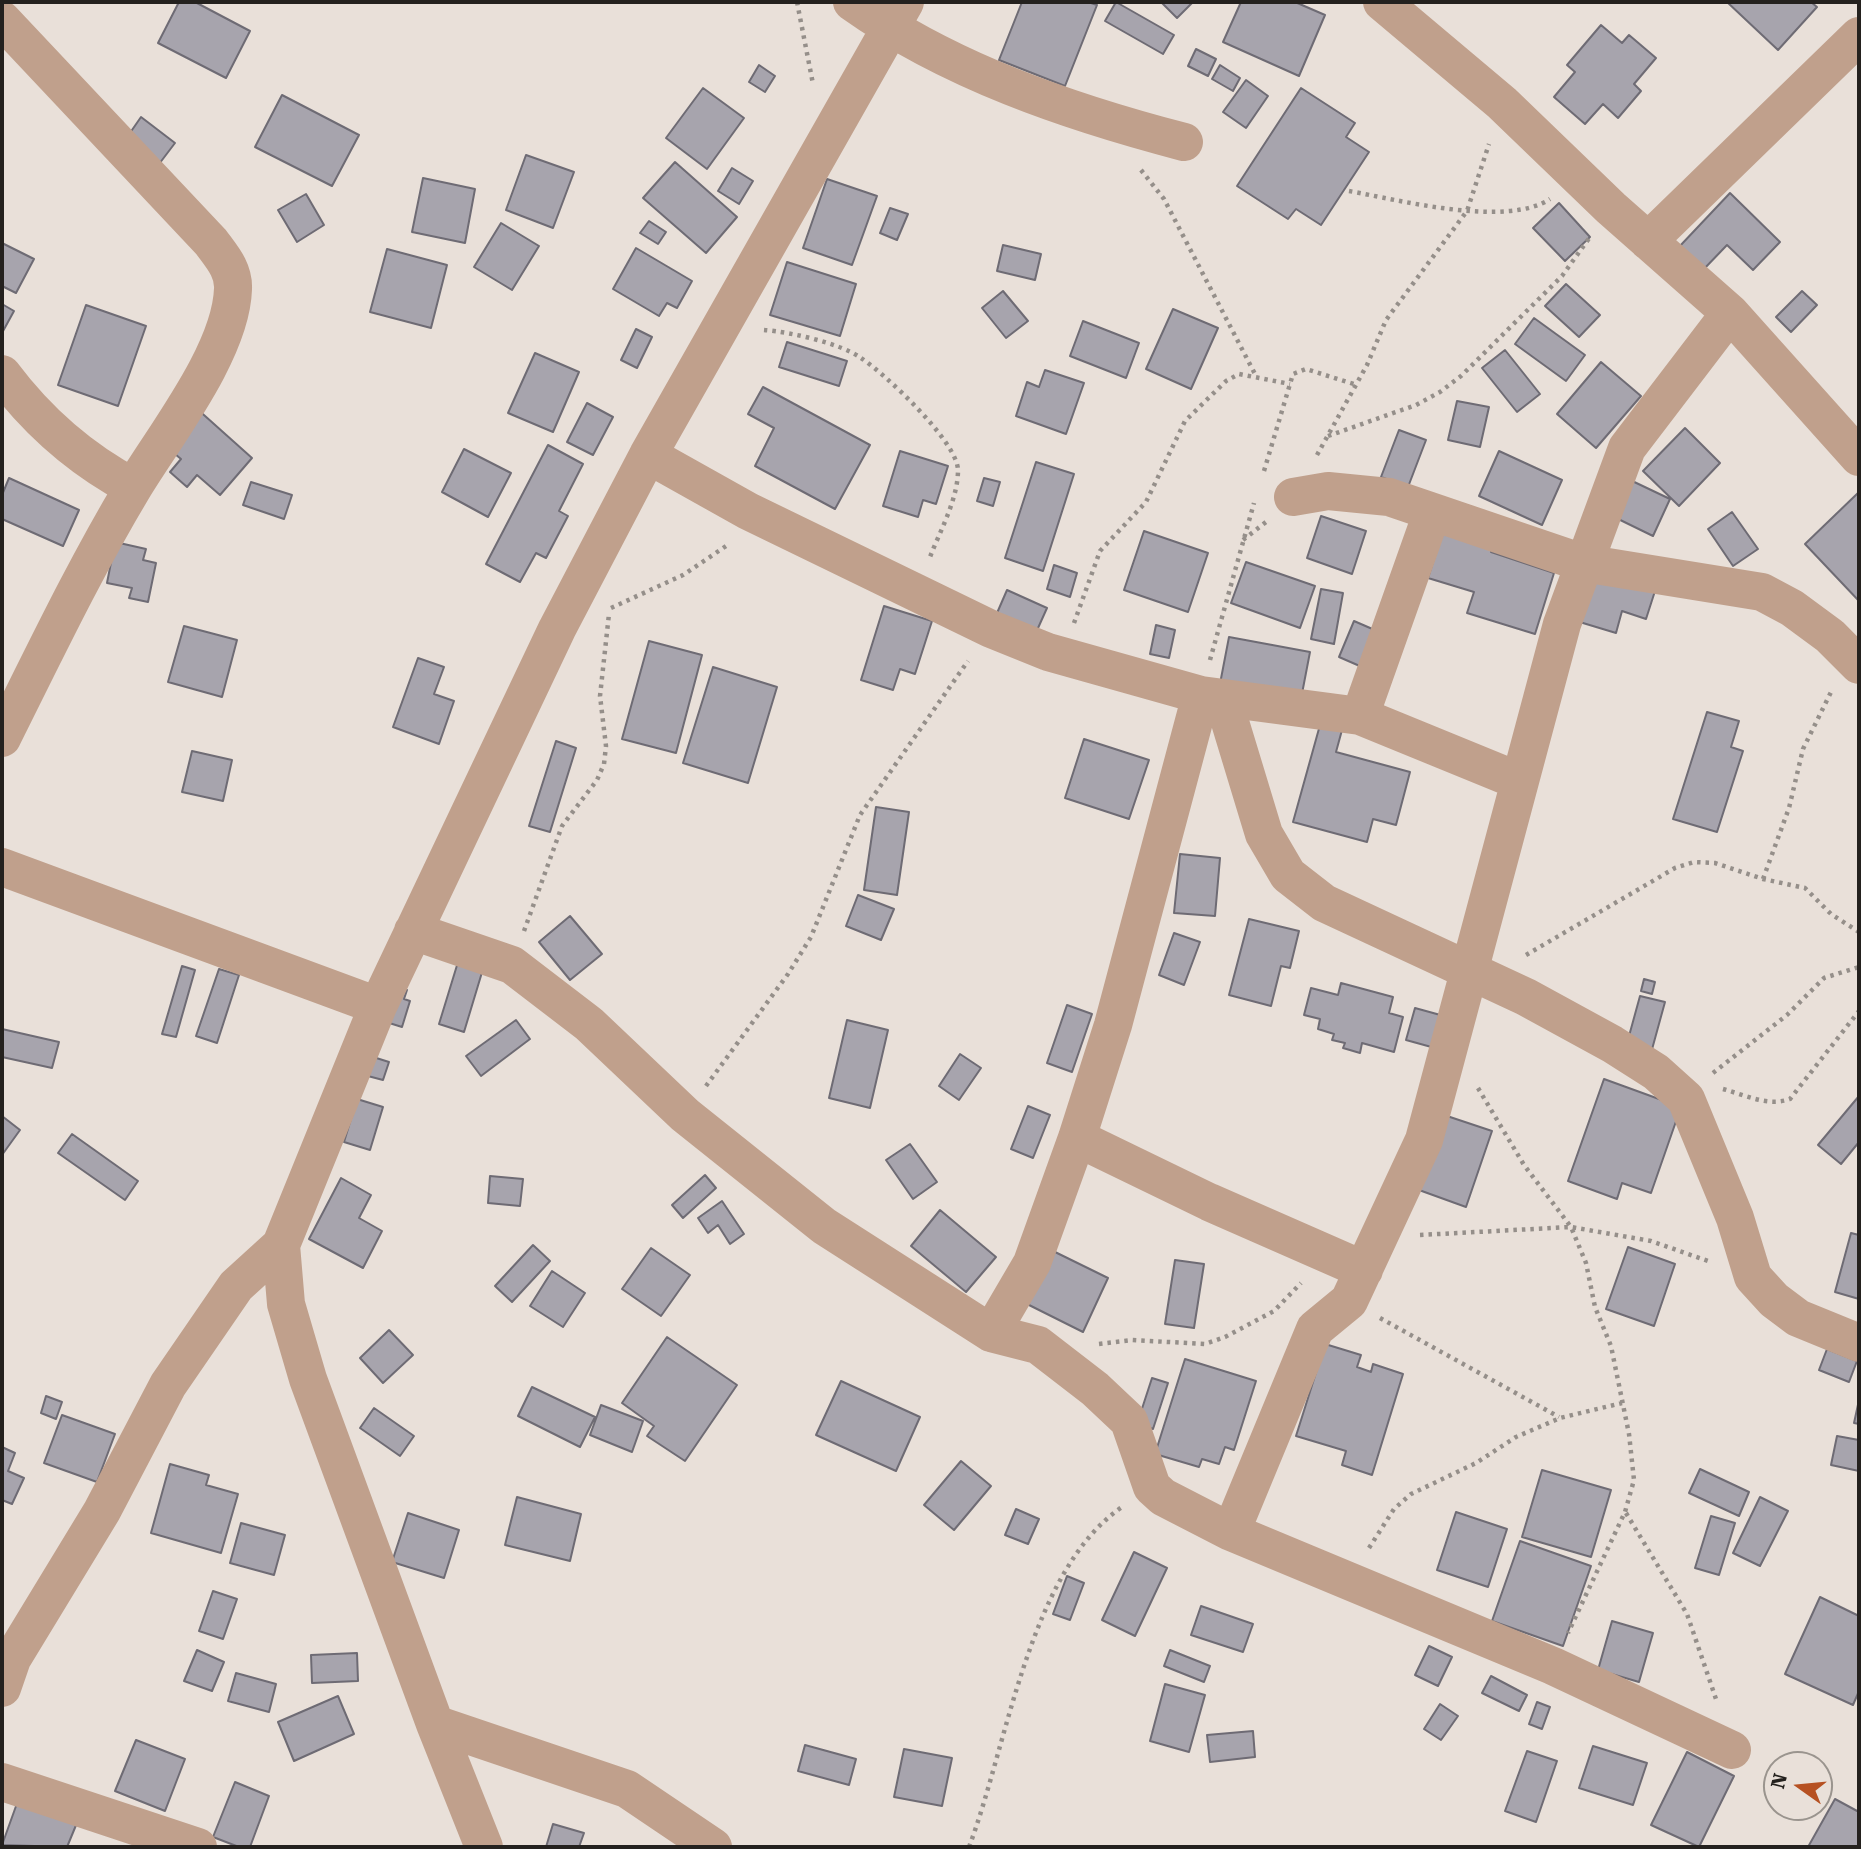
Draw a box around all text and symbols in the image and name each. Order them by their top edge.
north arrow [1763,1751,1833,1821]
text: N [1766,1771,1792,1791]

